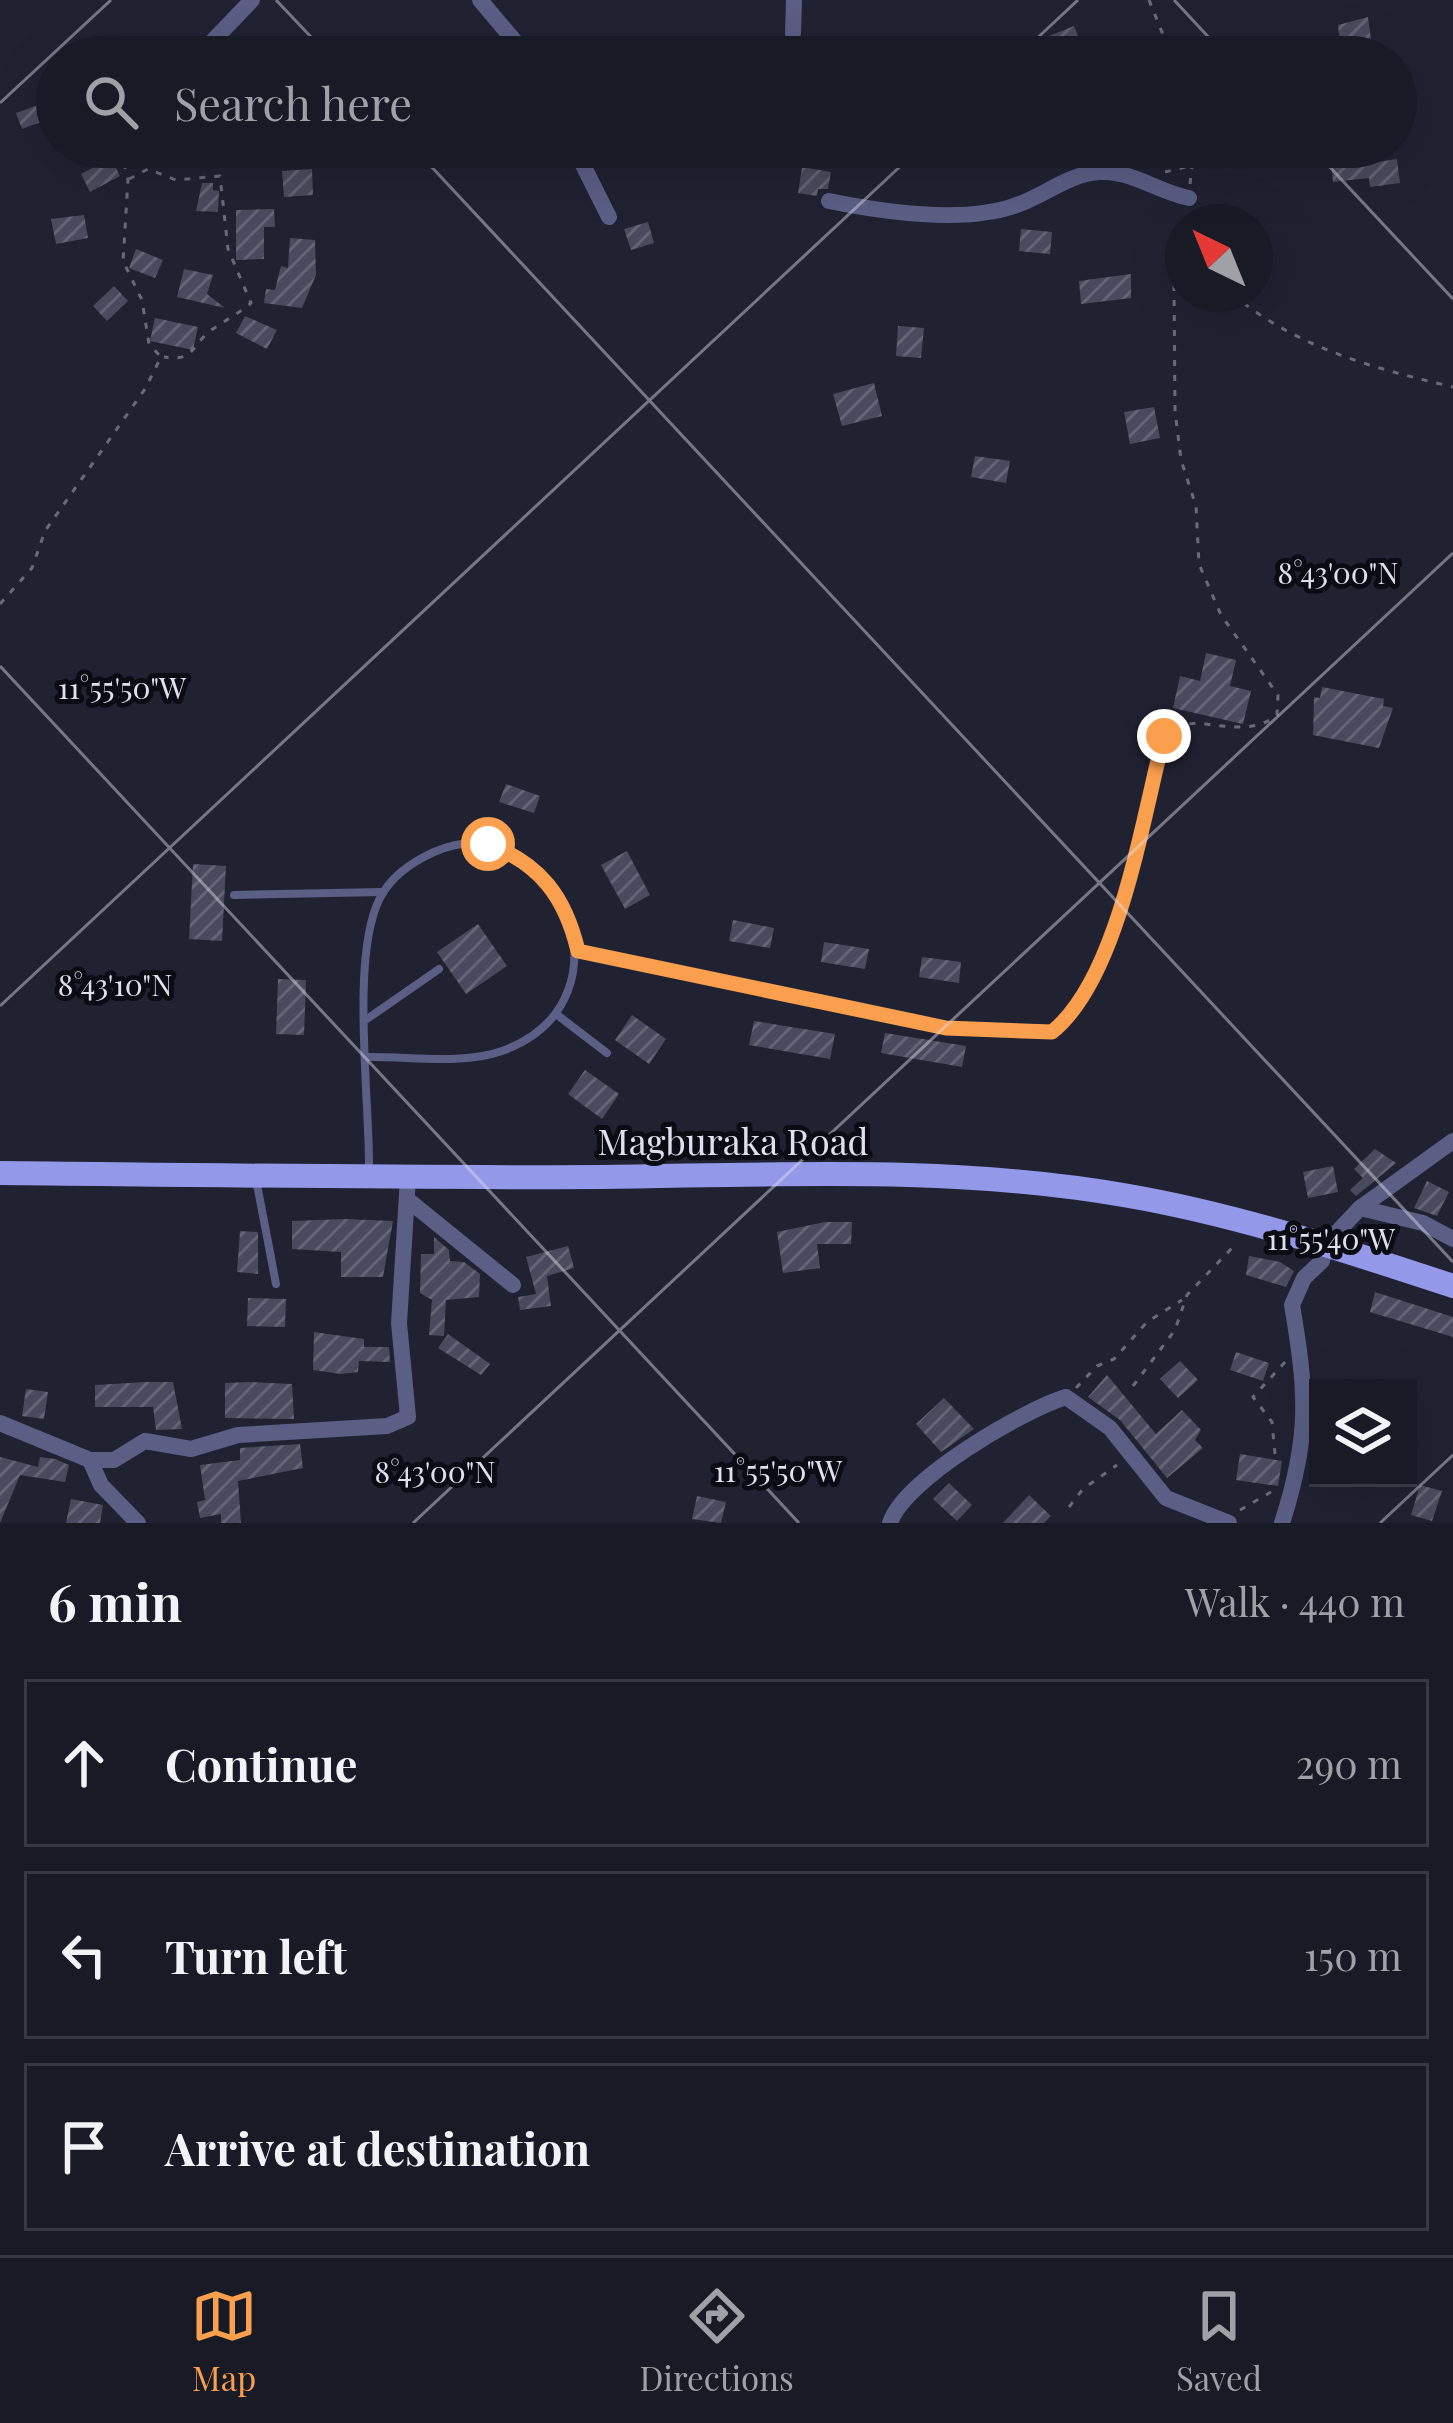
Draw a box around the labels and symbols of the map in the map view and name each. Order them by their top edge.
north arrow [1165,204,1273,312]
text: 8°43'00"N [1277,552,1399,592]
text: 11°55'50"W [58,667,187,707]
route end [1137,709,1191,763]
route start [461,817,515,871]
text: 8°43'10"N [58,964,172,1004]
street label: Magburaka Road [597,1116,869,1164]
text: 11°55'40"W [1267,1218,1396,1258]
text: 11°55'50"W [714,1450,843,1490]
text: 8°43'00"N [374,1451,496,1491]

